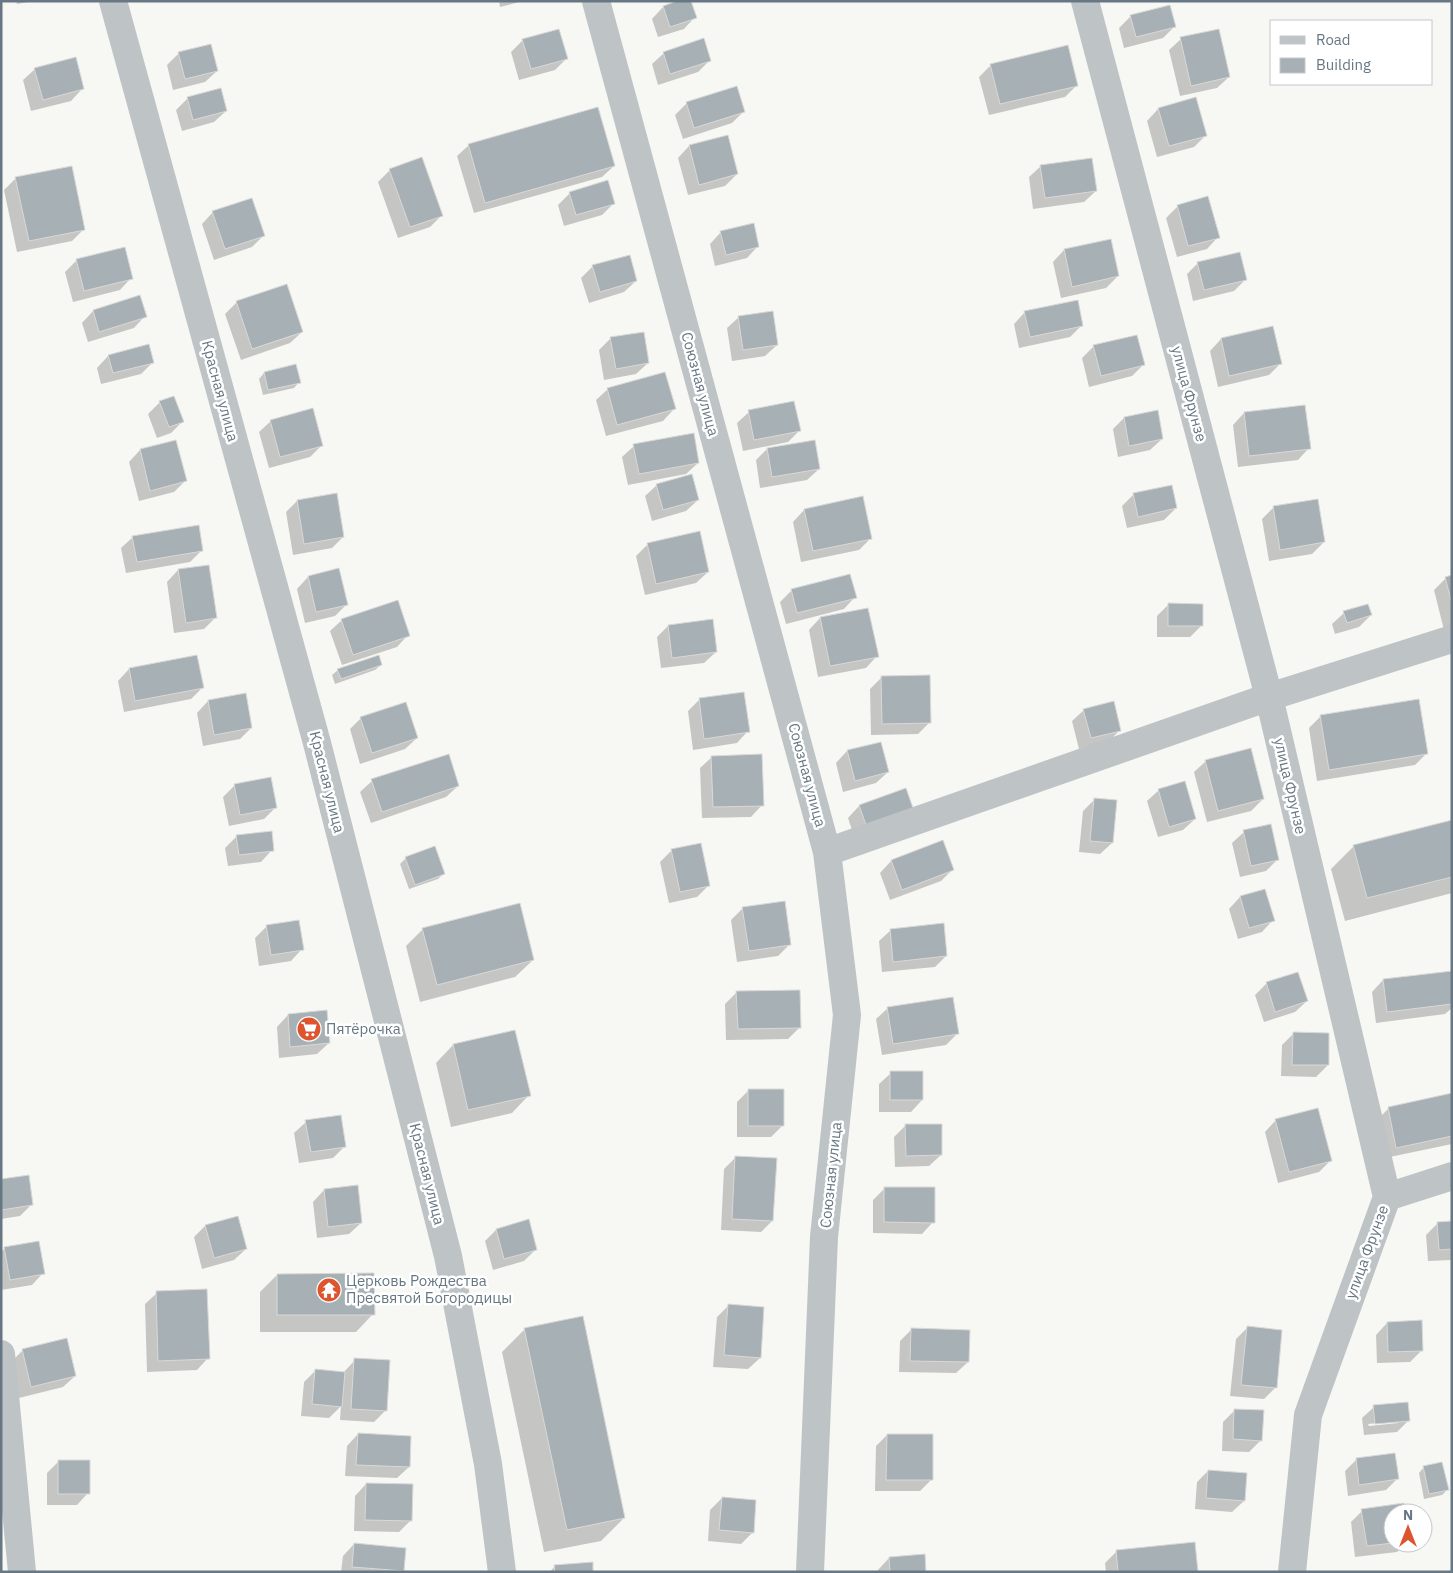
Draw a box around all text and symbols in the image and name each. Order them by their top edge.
legend [1270,20,1433,85]
text: Road [1316,30,1351,49]
text: Building [1316,55,1371,74]
street label: Союзная улица [677,330,723,438]
street label: Красная улица [198,338,243,444]
street label: улица Фрунзе [1168,344,1211,444]
street label: Союзная улица [784,721,830,829]
street label: Красная улица [306,729,349,835]
street label: улица Фрунзе [1270,736,1311,836]
supermarket icon: Пятёрочка [296,1016,322,1042]
place label: Пятёрочка [326,1019,401,1038]
street label: Красная улица [406,1121,449,1227]
street label: Союзная улица [815,1121,846,1229]
street label: улица Фрунзе [1341,1202,1392,1301]
place label: Церковь Рождества Пресвятой Богородицы [346,1271,512,1307]
temple icon: Церковь Рождества Пресвятой Богородицы [316,1277,342,1303]
north arrow [1383,1503,1433,1553]
text: N [1403,1506,1413,1524]

